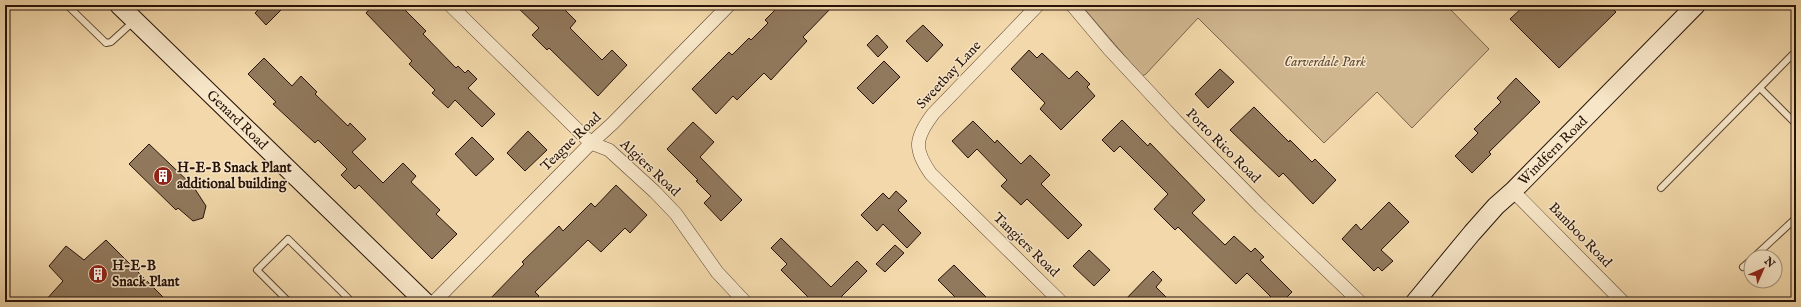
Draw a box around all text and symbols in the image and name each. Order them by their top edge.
street label: Sweetbay Lane [913,37,986,113]
park label: Carverdale Park [1284,53,1366,71]
street label: Genard Road [203,86,272,154]
street label: Porto Rico Road [1182,105,1265,188]
street label: Teague Road [537,108,605,175]
street label: Windfern Road [1515,112,1592,189]
street label: Algiers Road [615,135,684,201]
place label: H-E-B Snack Plant additional building [177,159,292,193]
building icon: H-E-B Snack Plant additional building [152,165,174,187]
street label: Bamboo Road [1545,199,1616,272]
street label: Tangiers Road [989,209,1063,281]
north arrow [1743,249,1783,289]
text: N [1760,254,1778,271]
place label: H-E-B Snack Plant [112,257,180,291]
building icon: H-E-B Snack Plant [87,263,109,285]

